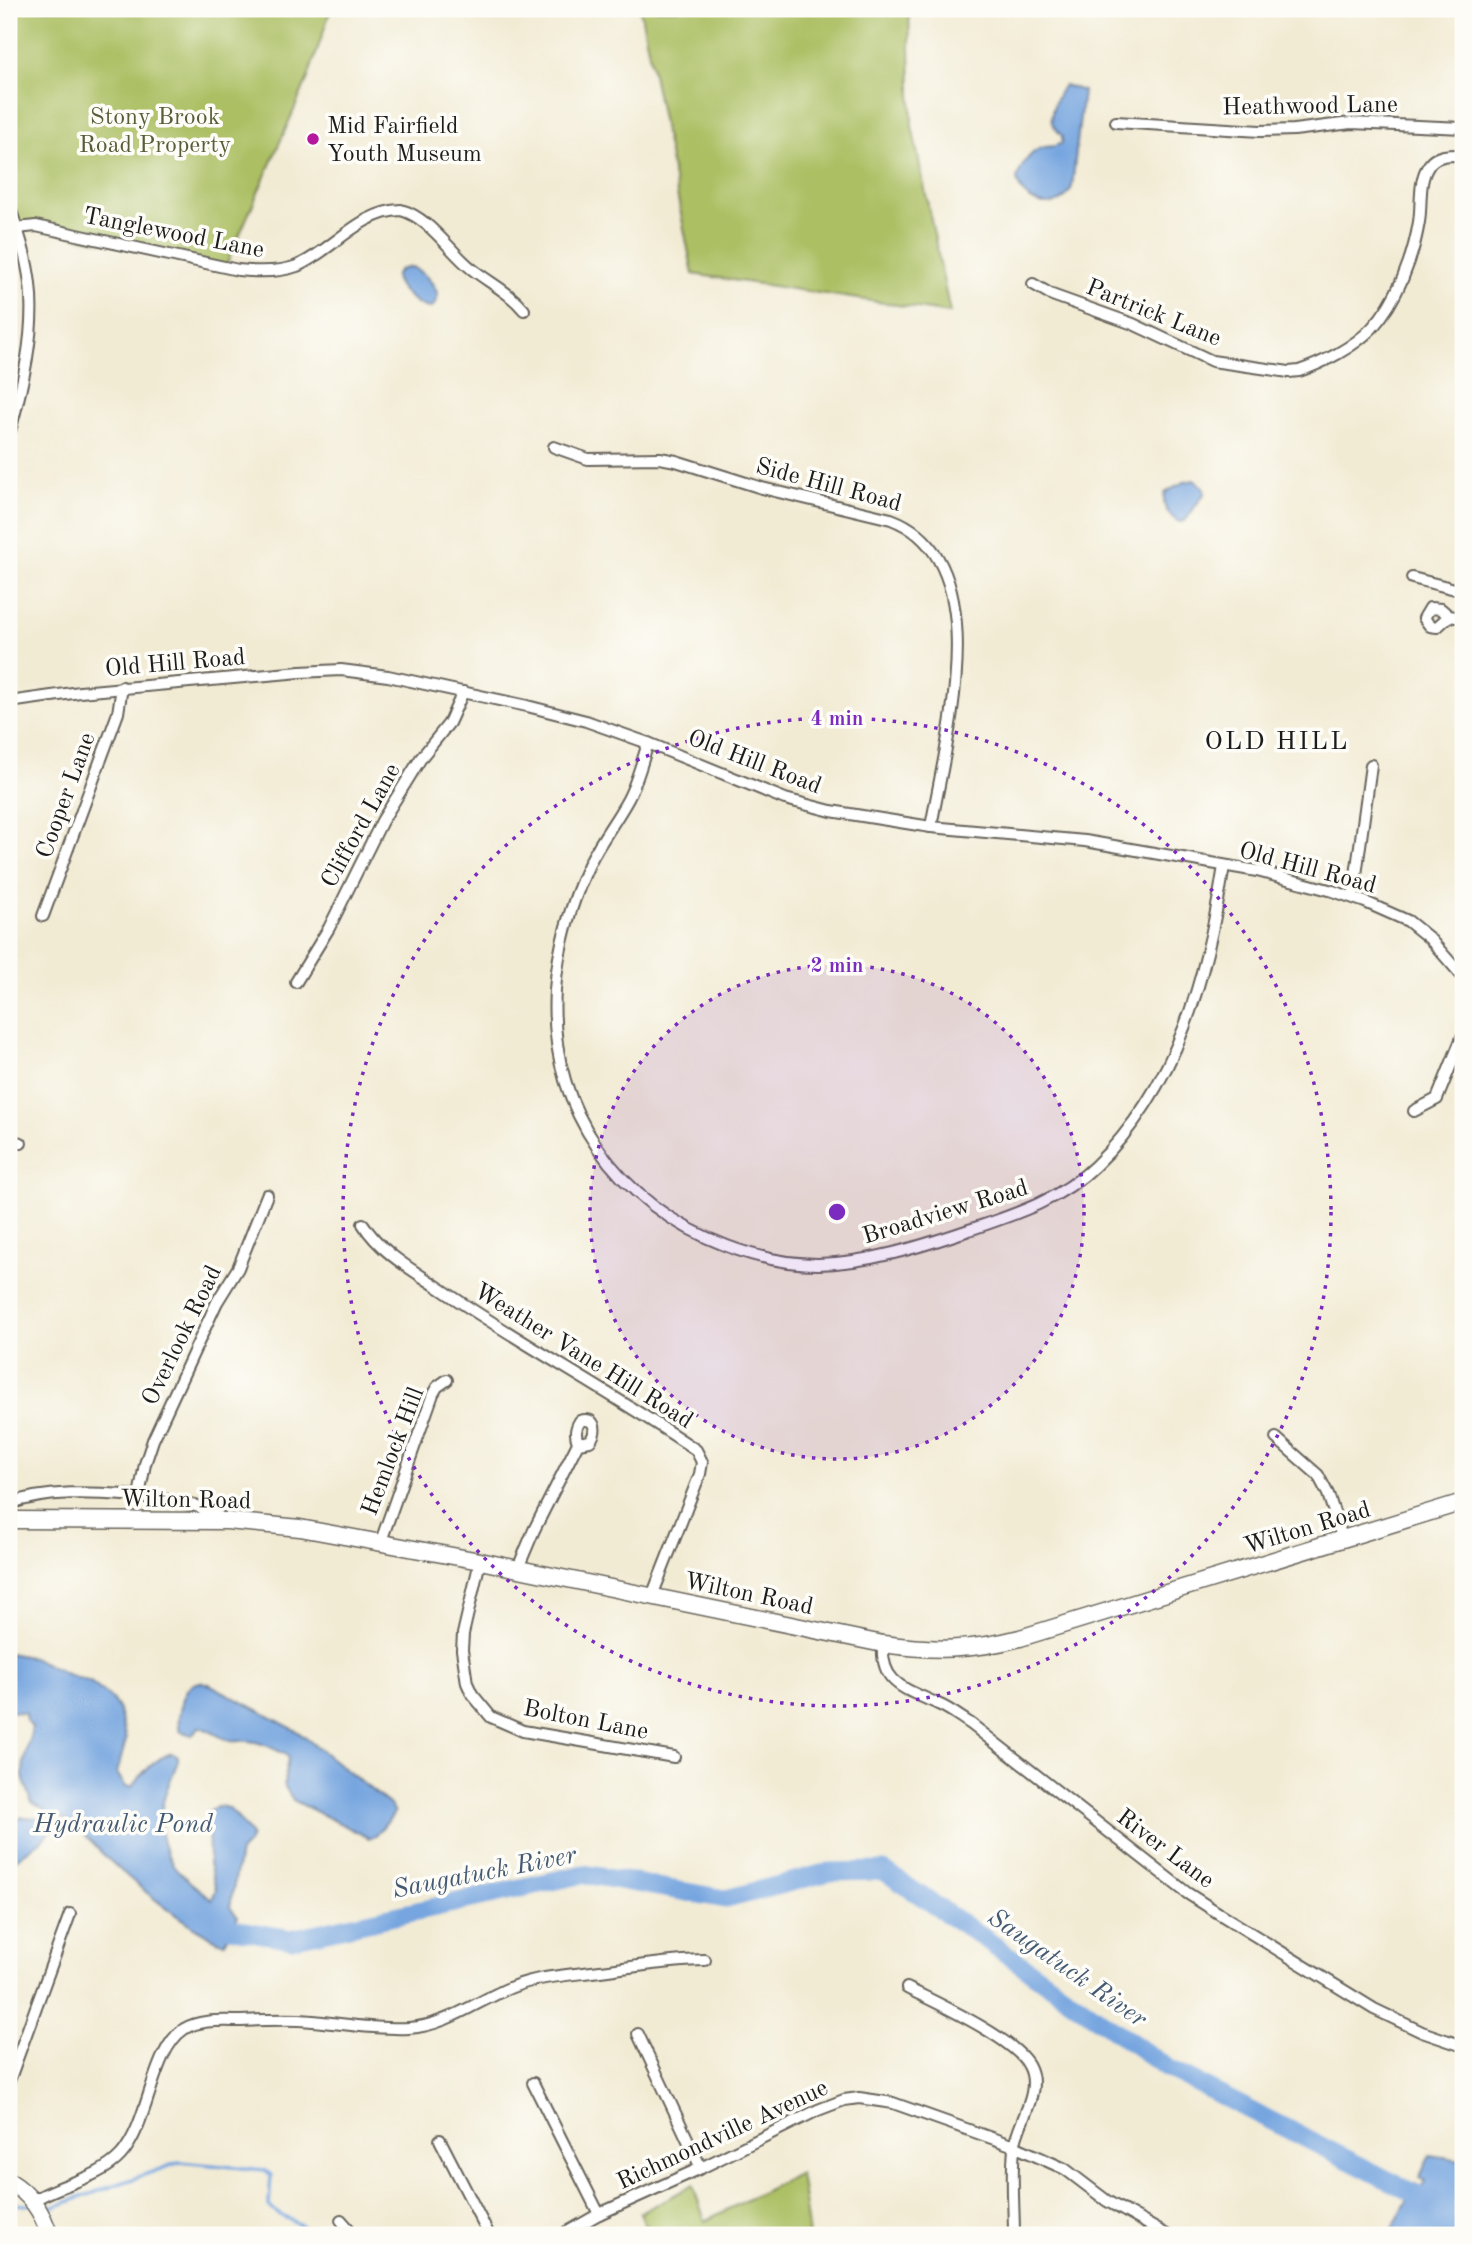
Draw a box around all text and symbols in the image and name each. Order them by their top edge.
street label: Heathwood Lane [1222,93,1398,121]
park label: Stony Brook Road Property [79,106,232,158]
place label: Mid Fairfield Youth Museum [327,115,482,167]
marker: Mid Fairfield Youth Museum [305,131,321,147]
street label: Tanglewood Lane [81,205,266,263]
street label: Partrick Lane [1082,276,1224,352]
street label: Side Hill Road [753,455,904,517]
street label: Old Hill Road [104,646,246,682]
text: 4 min [811,709,863,730]
street label: Old Hill Road [684,726,824,799]
district label: OLD HILL [1205,729,1349,755]
street label: Cooper Lane [33,730,101,862]
street label: Clifford Lane [318,760,406,892]
street label: Old Hill Road [1236,839,1379,899]
text: 2 min [811,956,863,977]
street label: Broadview Road [860,1176,1031,1249]
centre of rings [825,1200,849,1224]
street label: Overlook Road [139,1262,227,1410]
street label: Weather Vane Hill Road [469,1279,697,1434]
street label: Hemlock Hill [358,1384,429,1519]
street label: Wilton Road [120,1488,252,1514]
street label: Wilton Road [1241,1498,1374,1560]
street label: Wilton Road [682,1570,815,1620]
street label: Bolton Lane [521,1697,650,1745]
street label: River Lane [1112,1805,1218,1894]
water label: Hydraulic Pond [32,1812,213,1838]
water label: Saugatuck River [390,1842,579,1904]
water label: Saugatuck River [983,1904,1152,2033]
street label: Richmondville Avenue [614,2076,832,2195]

